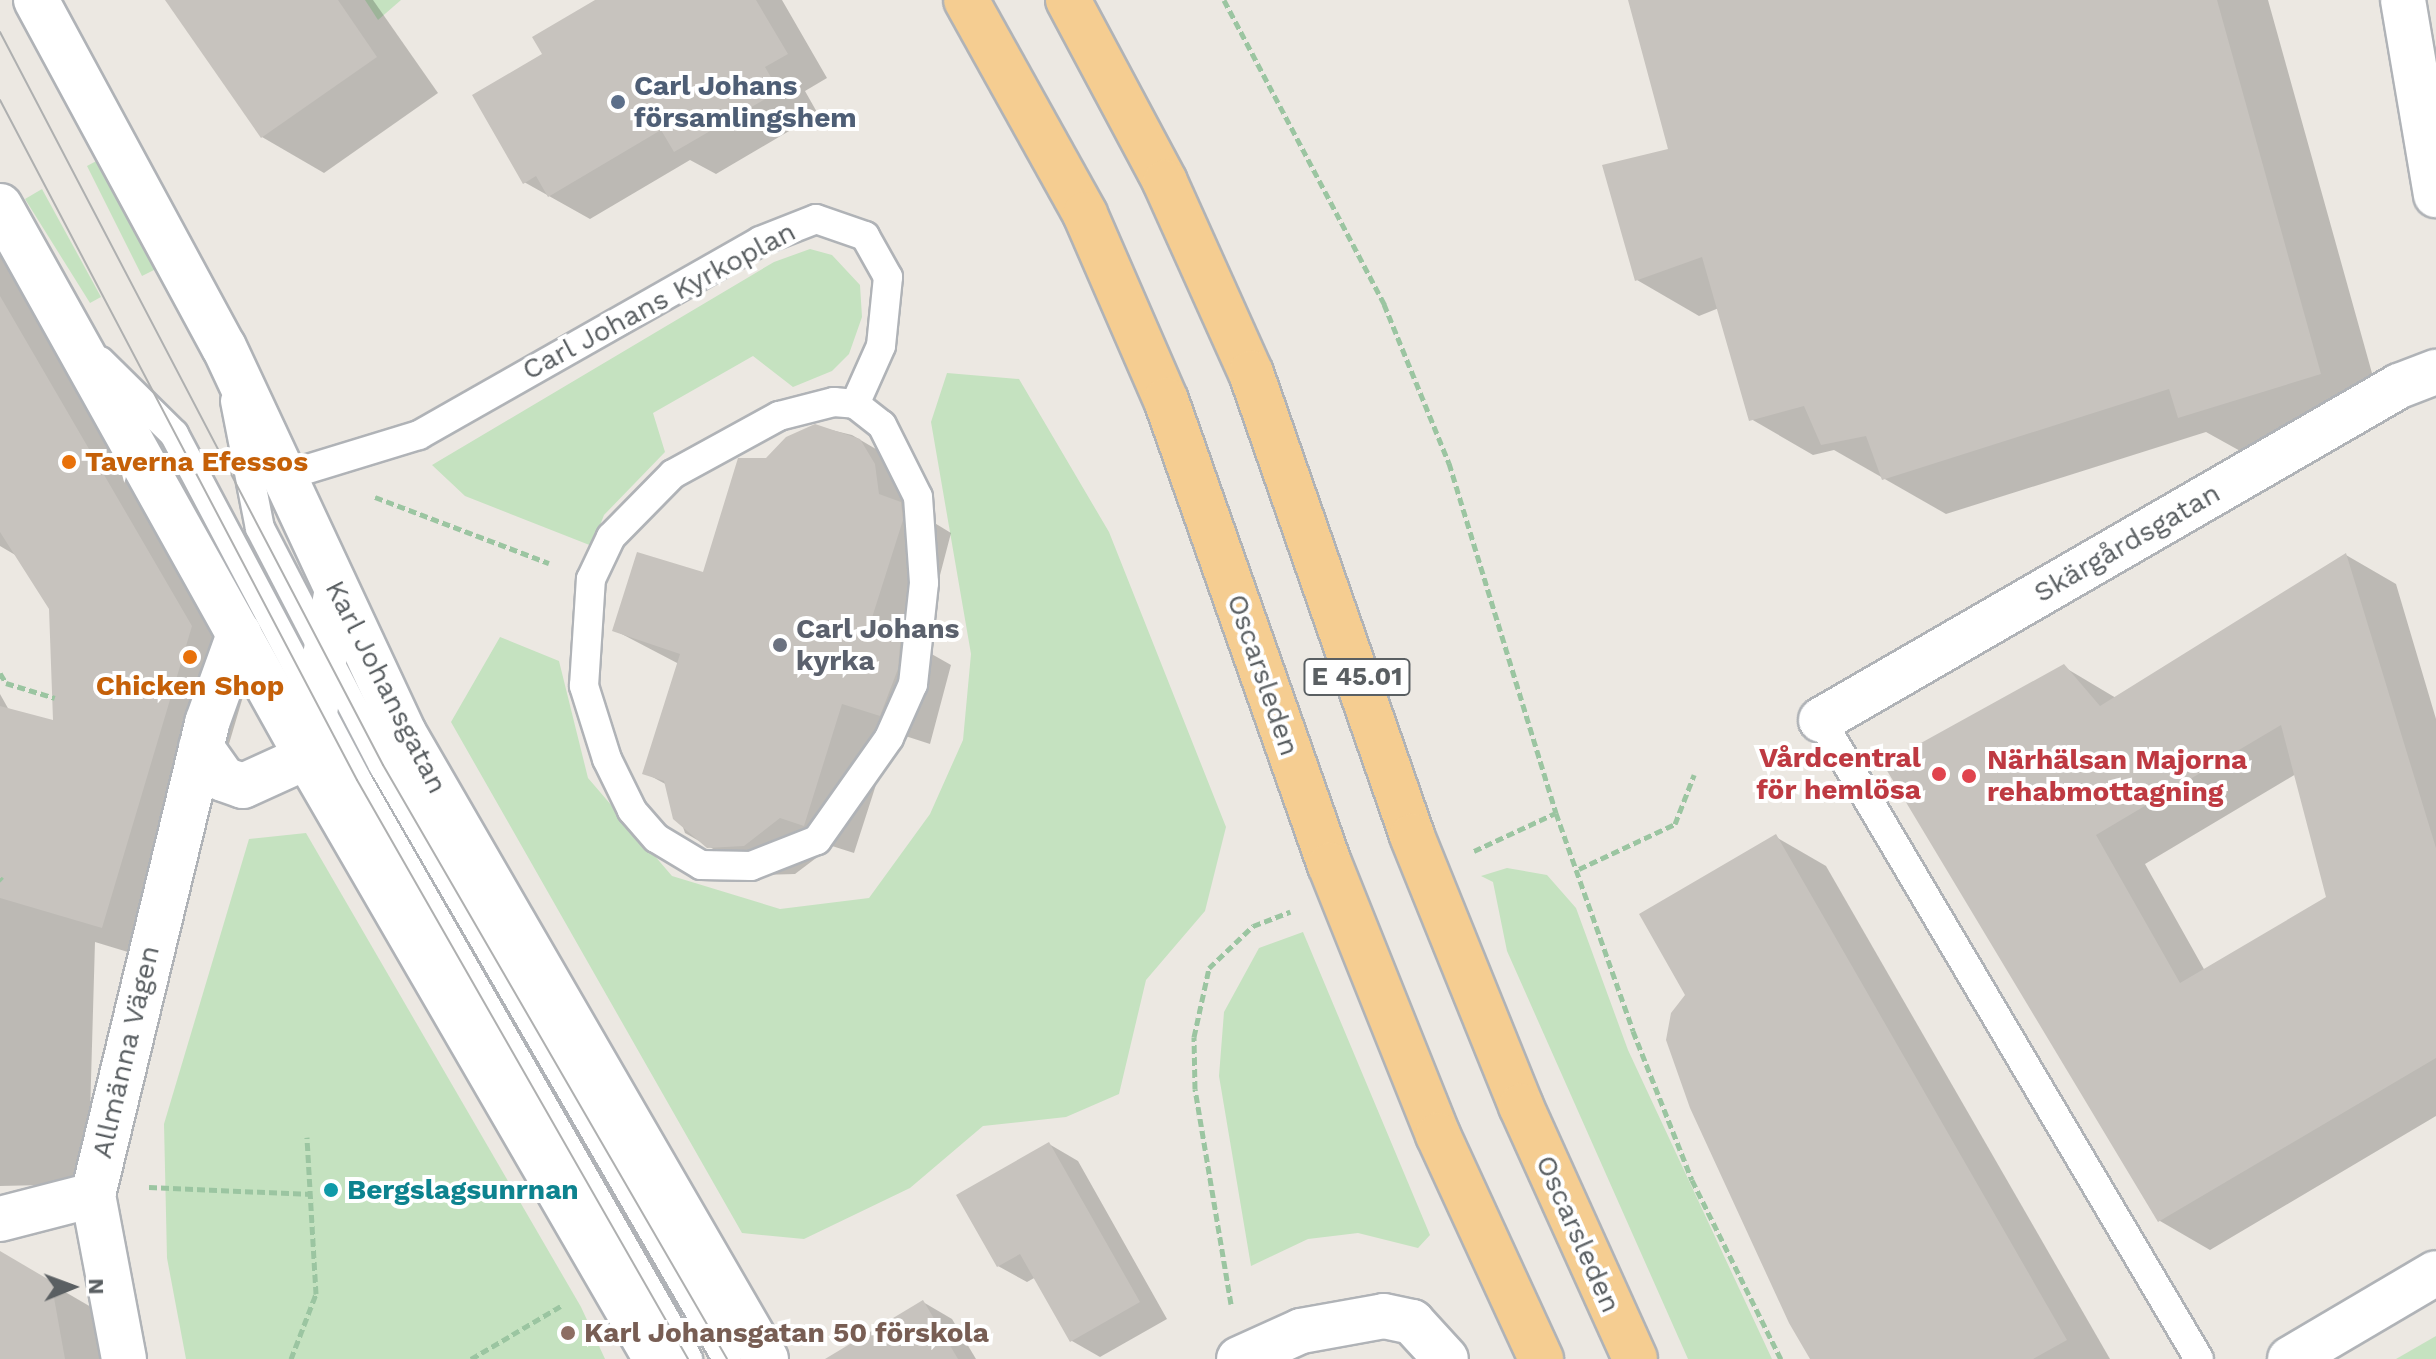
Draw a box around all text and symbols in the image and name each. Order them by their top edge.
place label: Carl Johans församlingshem [634,69,857,135]
marker: Carl Johans församlingshem [609,93,627,111]
street label: Carl Johans Kyrkoplan [516,214,802,388]
place label: Taverna Efessos [85,445,308,479]
marker: Taverna Efessos [60,453,78,471]
street label: Skärgårdsgatan [2028,476,2226,610]
street label: Karl Johansgatan [317,574,455,800]
street label: Oscarsleden [1220,590,1306,760]
place label: Carl Johans kyrka [796,612,960,678]
marker: Carl Johans kyrka [771,636,789,654]
marker: Chicken Shop [181,648,199,666]
road number: E 45.01 [1303,655,1411,699]
place label: Chicken Shop [96,669,284,703]
place label: Vårdcentral för hemlösa [1756,741,1921,807]
place label: Närhälsan Majorna rehabmottagning [1987,743,2247,809]
marker: Vårdcentral för hemlösa [1928,763,1950,785]
marker: Närhälsan Majorna rehabmottagning [1958,765,1980,787]
street label: Allmänna Vägen [85,942,167,1162]
street label: Oscarsleden [1528,1150,1628,1318]
place label: Bergslagsunrnan [347,1173,579,1207]
marker: Bergslagsunrnan [322,1181,340,1199]
north arrow [32,1247,112,1327]
text: N [84,1278,109,1295]
place label: Karl Johansgatan 50 förskola [584,1316,990,1350]
marker: Karl Johansgatan 50 förskola [559,1324,577,1342]

